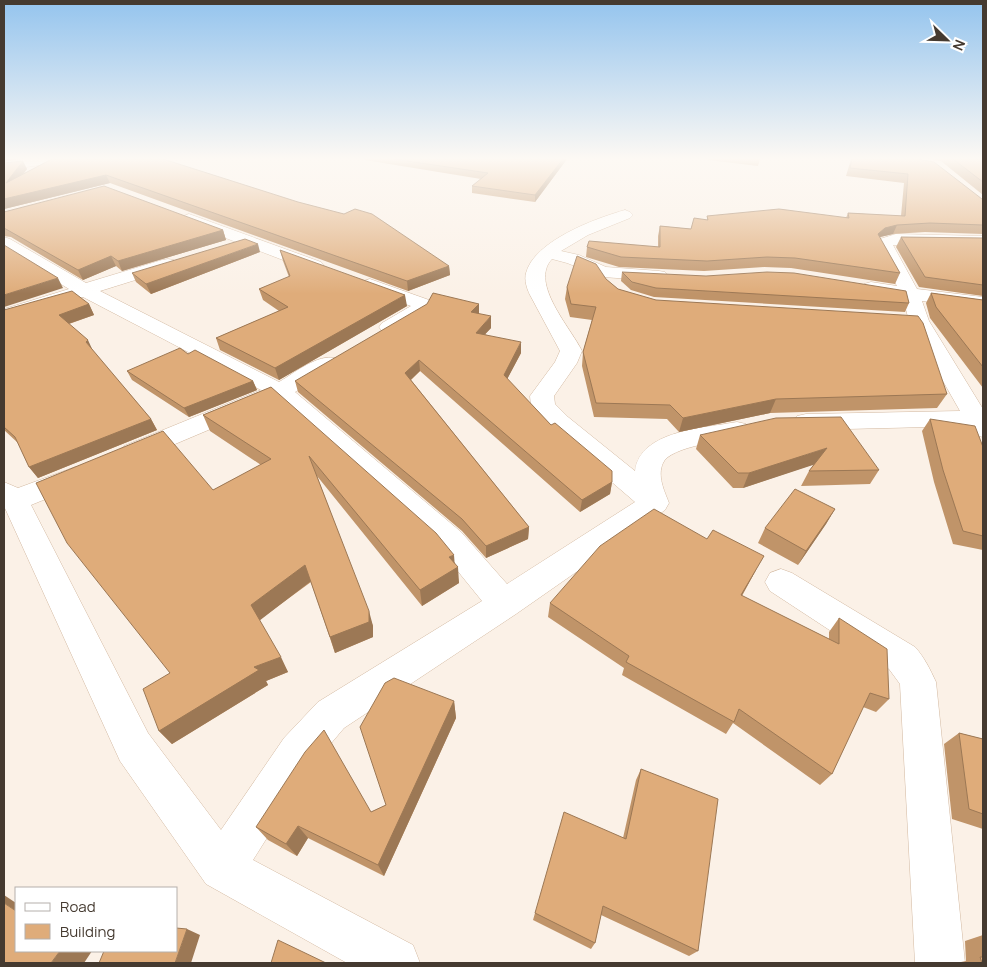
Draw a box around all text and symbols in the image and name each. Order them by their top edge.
north arrow [922,15,972,65]
text: N [949,37,970,54]
legend [15,887,178,952]
text: Road [60,896,96,917]
text: Building [60,921,115,942]

